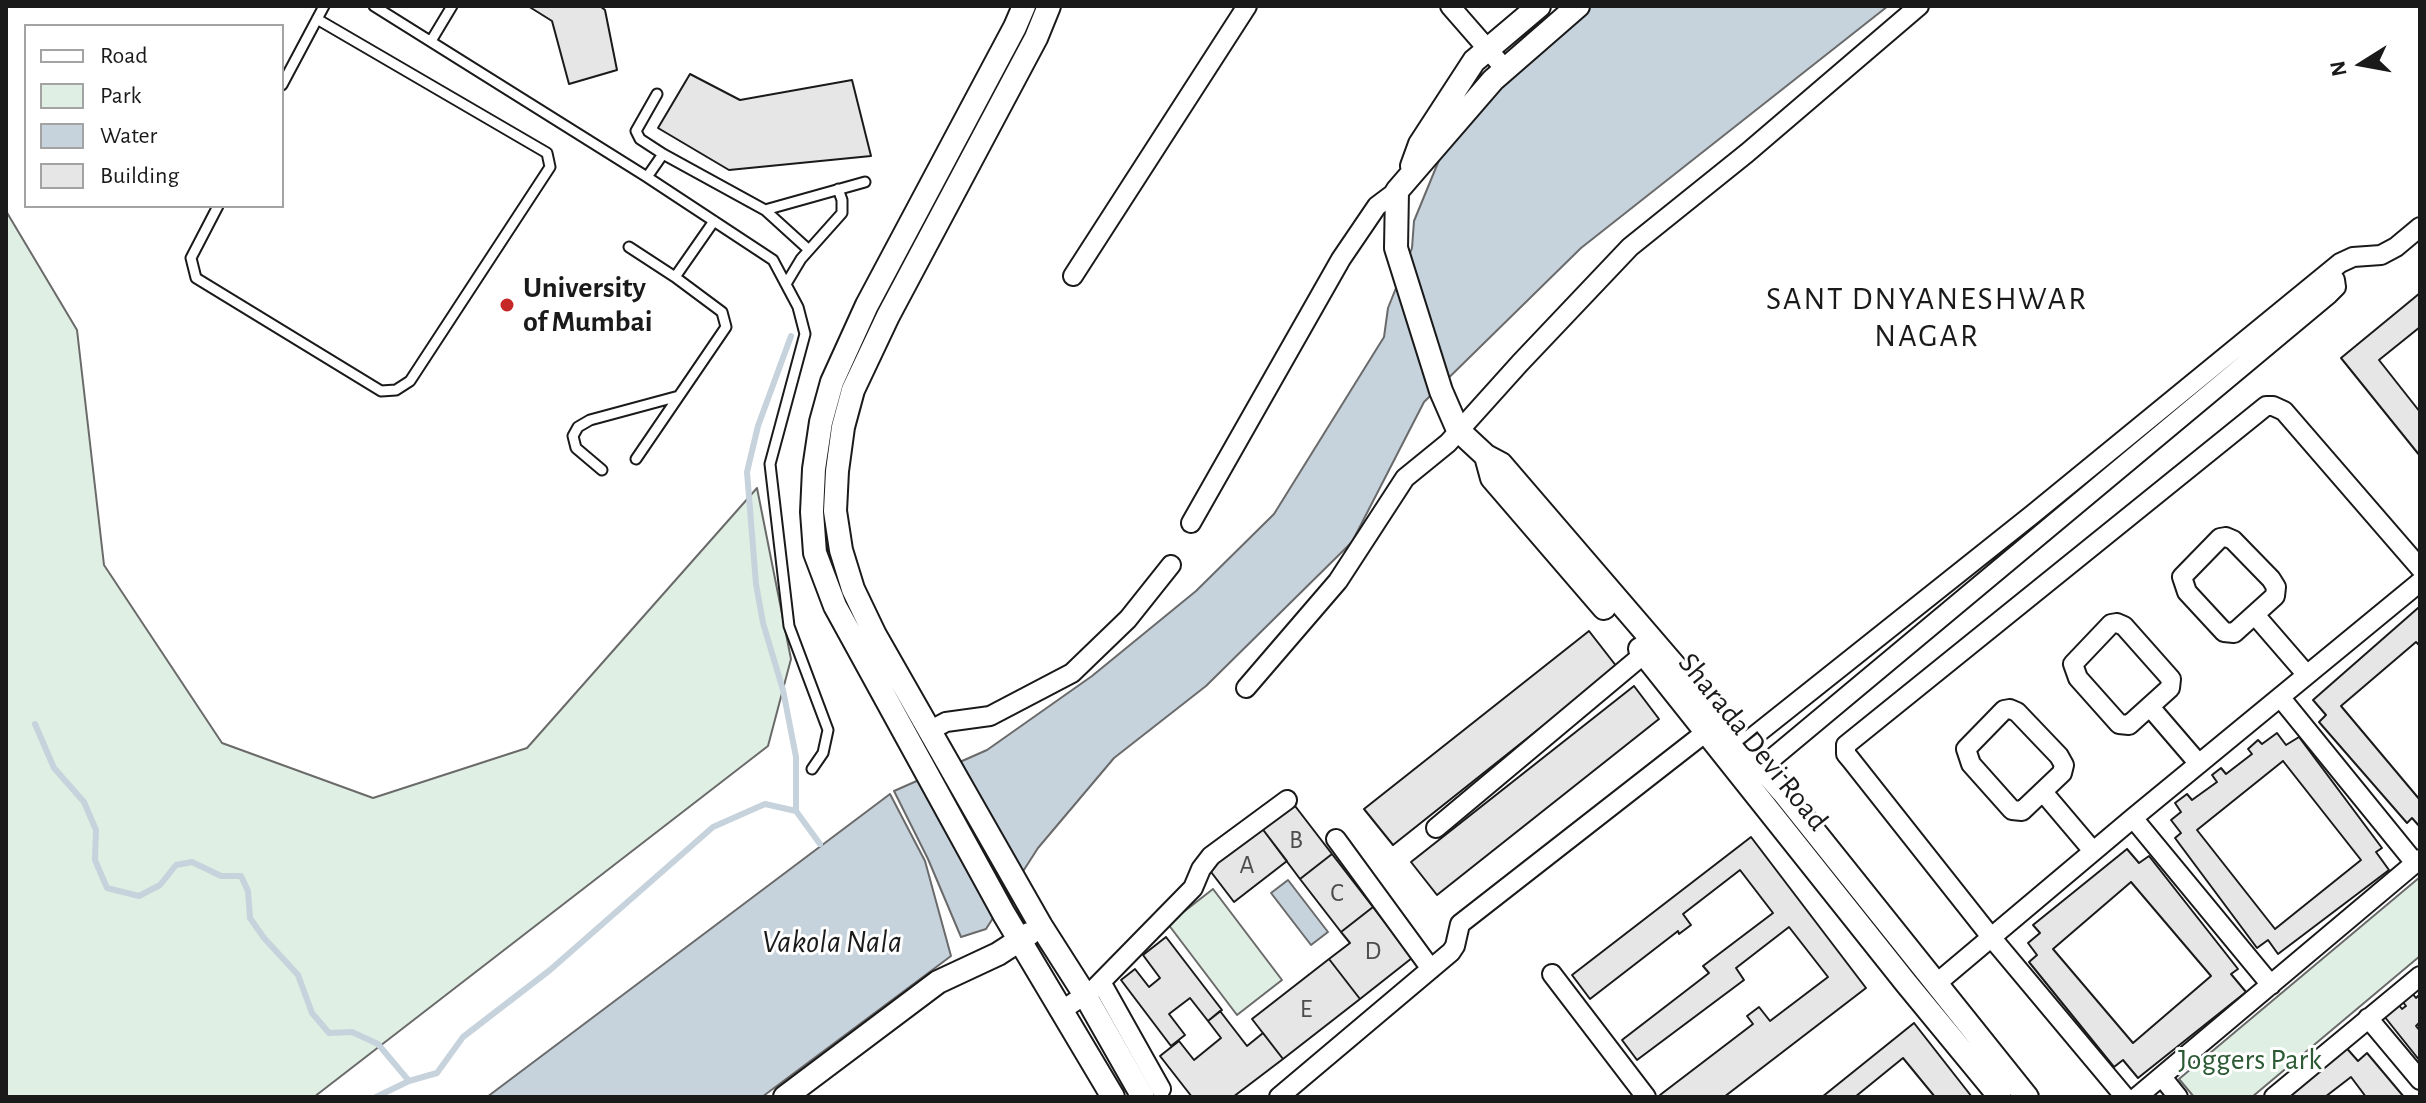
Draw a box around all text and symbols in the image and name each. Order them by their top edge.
legend [24,24,284,208]
north arrow [2322,24,2402,104]
text: Road [100,44,148,68]
text: N [2326,59,2351,78]
text: Park [100,84,141,108]
text: Water [100,124,157,148]
text: Building [100,164,179,188]
place label: University of Mumbai [523,270,653,340]
district label: SANT DNYANESHWAR NAGAR [1766,280,2088,355]
marker: University of Mumbai [498,296,516,314]
street label: Sharada Devi Road [1670,646,1836,838]
house number: B [1289,824,1303,856]
house number: A [1239,849,1255,881]
house number: C [1330,877,1344,909]
water label: Vakola Nala [762,923,902,961]
house number: D [1365,935,1381,967]
house number: E [1300,993,1312,1025]
park label: Joggers Park [2178,1042,2322,1078]

